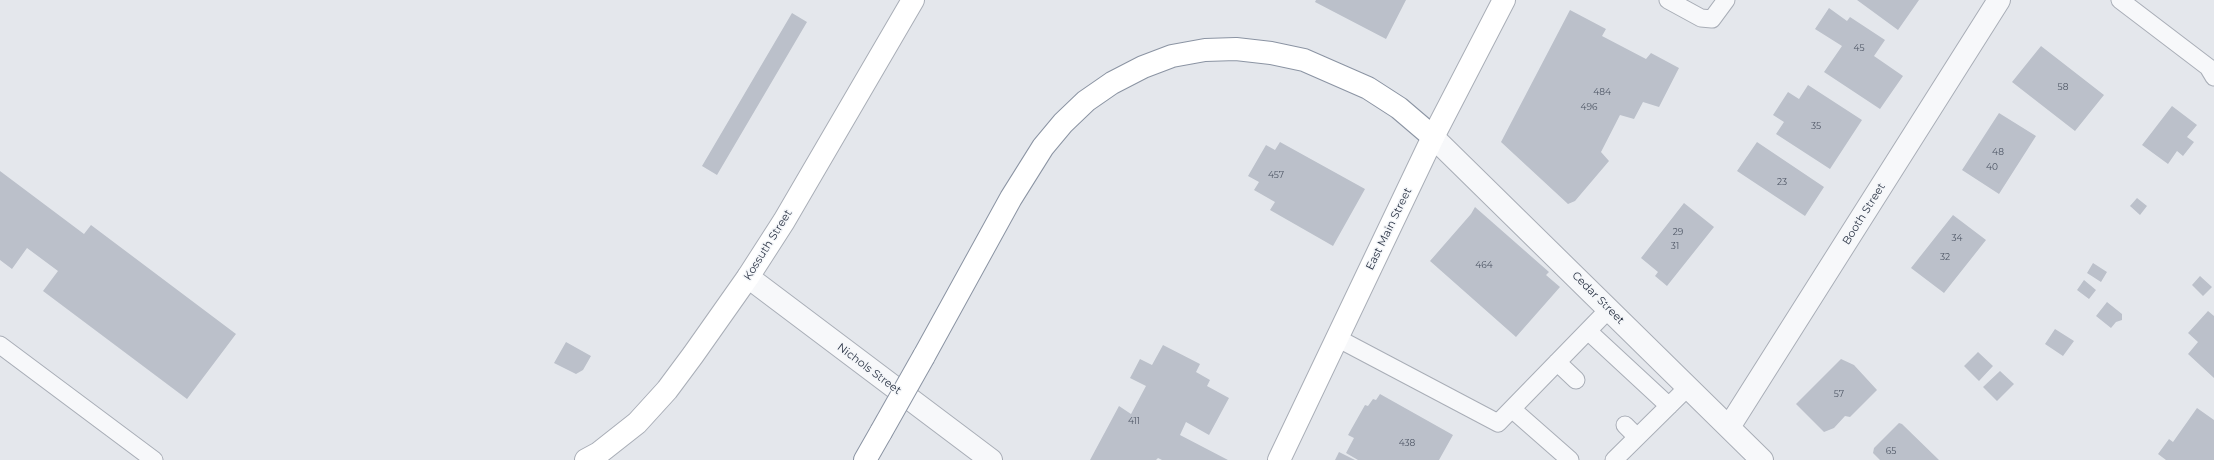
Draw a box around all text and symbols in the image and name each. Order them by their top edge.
house number: 45 [1853,43,1865,53]
house number: 58 [2058,82,2068,92]
house number: 484 [1593,87,1611,97]
house number: 496 [1581,102,1597,112]
house number: 35 [1811,121,1821,131]
house number: 48 [1992,147,2004,157]
house number: 40 [1986,162,1998,172]
house number: 457 [1268,170,1284,180]
house number: 23 [1777,177,1787,187]
street label: Booth Street [1840,181,1888,247]
street label: East Main Street [1363,186,1415,272]
street label: Kossuth Street [741,207,795,283]
house number: 29 [1673,227,1683,237]
house number: 34 [1951,233,1963,243]
house number: 31 [1671,241,1679,251]
house number: 32 [1940,252,1950,262]
house number: 464 [1475,260,1493,270]
street label: Cedar Street [1569,269,1627,327]
street label: Nichols Street [834,341,904,397]
house number: 57 [1834,389,1844,399]
house number: 411 [1128,416,1140,426]
house number: 438 [1399,438,1415,448]
house number: 65 [1886,446,1896,456]

